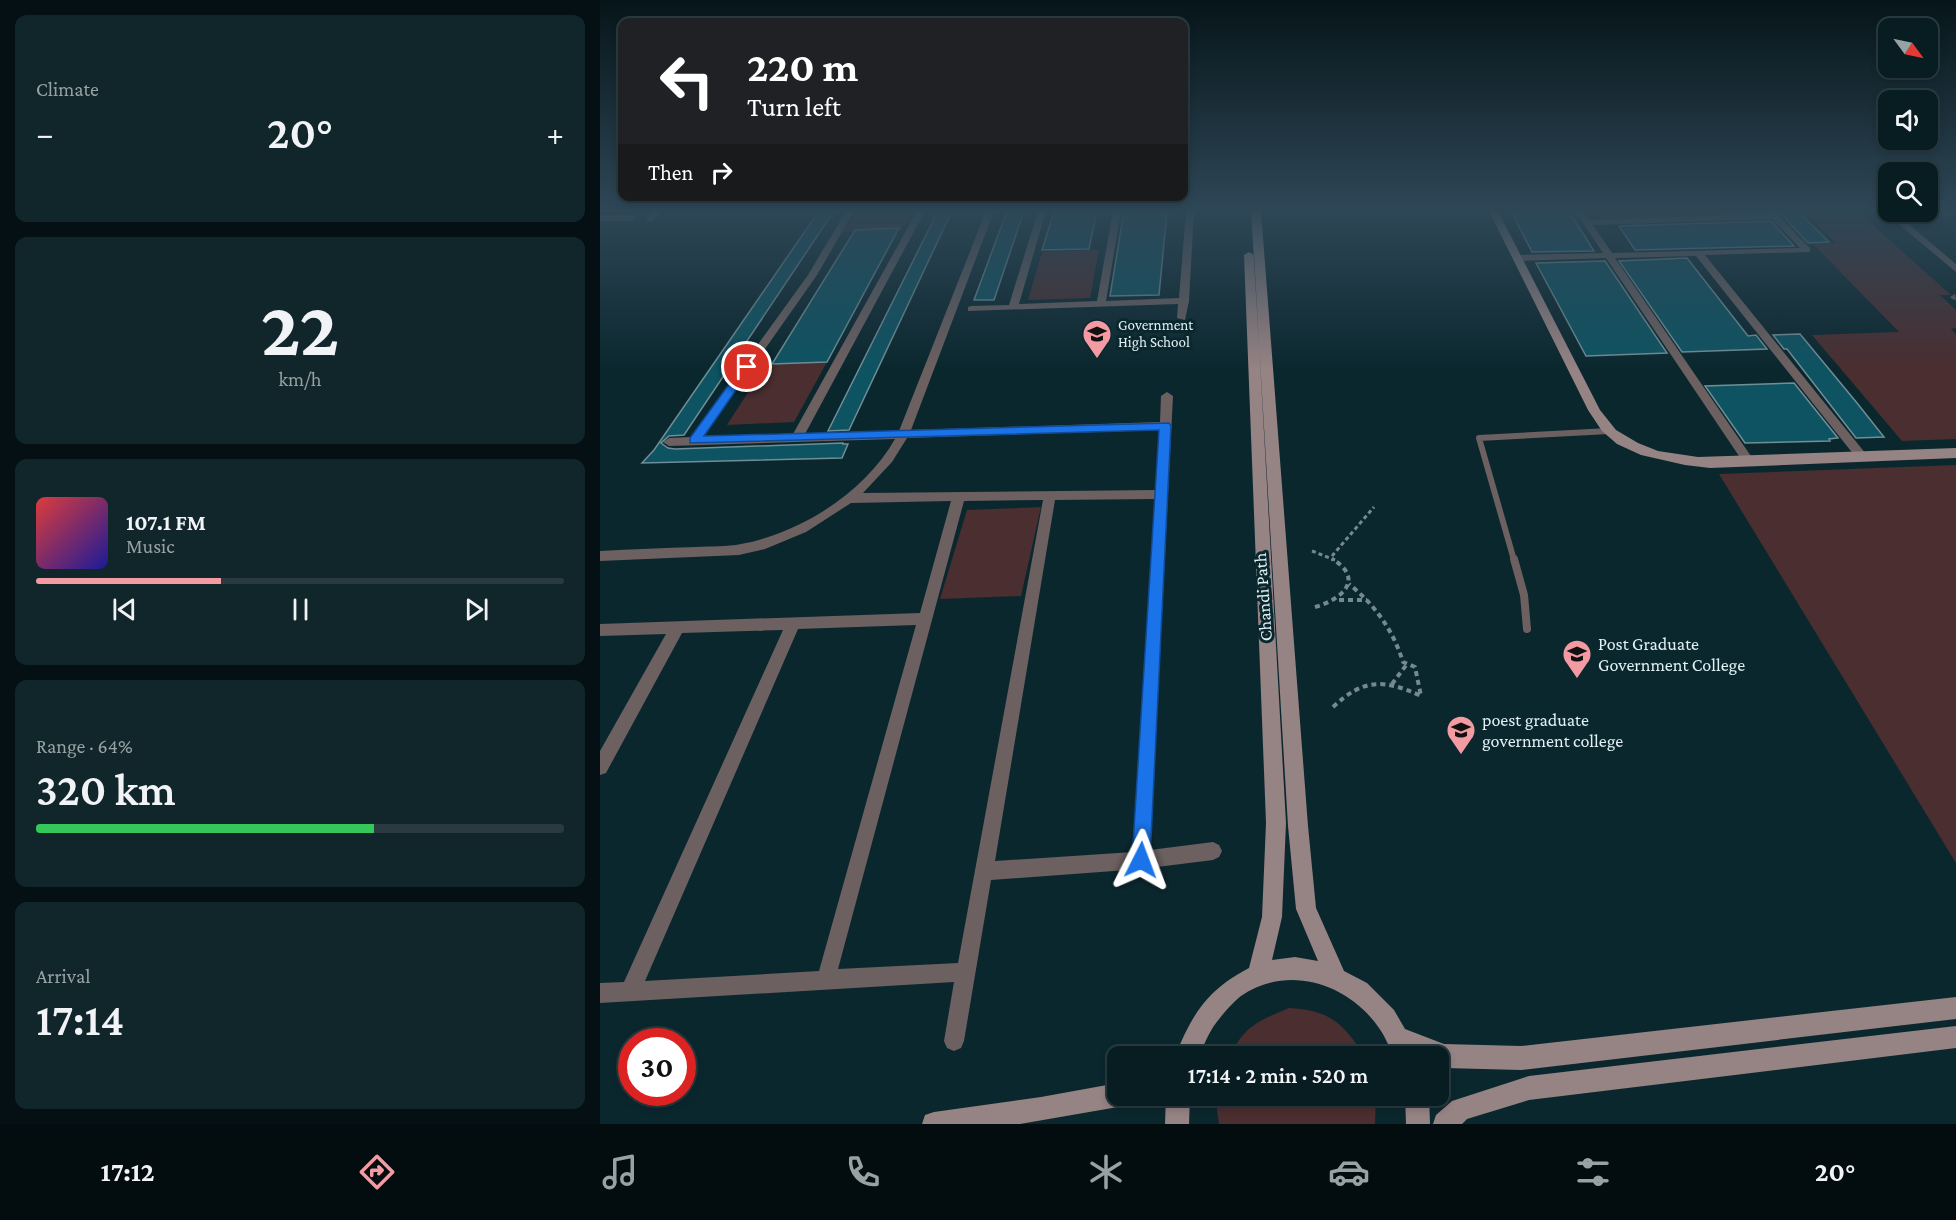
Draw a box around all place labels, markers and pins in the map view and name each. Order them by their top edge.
place label: Government High School [1118,317,1194,351]
school or university icon: Government High School [1081,318,1113,360]
pin [721,341,772,392]
place label: Post Graduate Government College [1598,634,1745,675]
school or university icon: Post Graduate Government College [1561,638,1593,680]
place label: poest graduate government college [1482,710,1623,751]
school or university icon: poest graduate government college [1445,714,1477,756]

